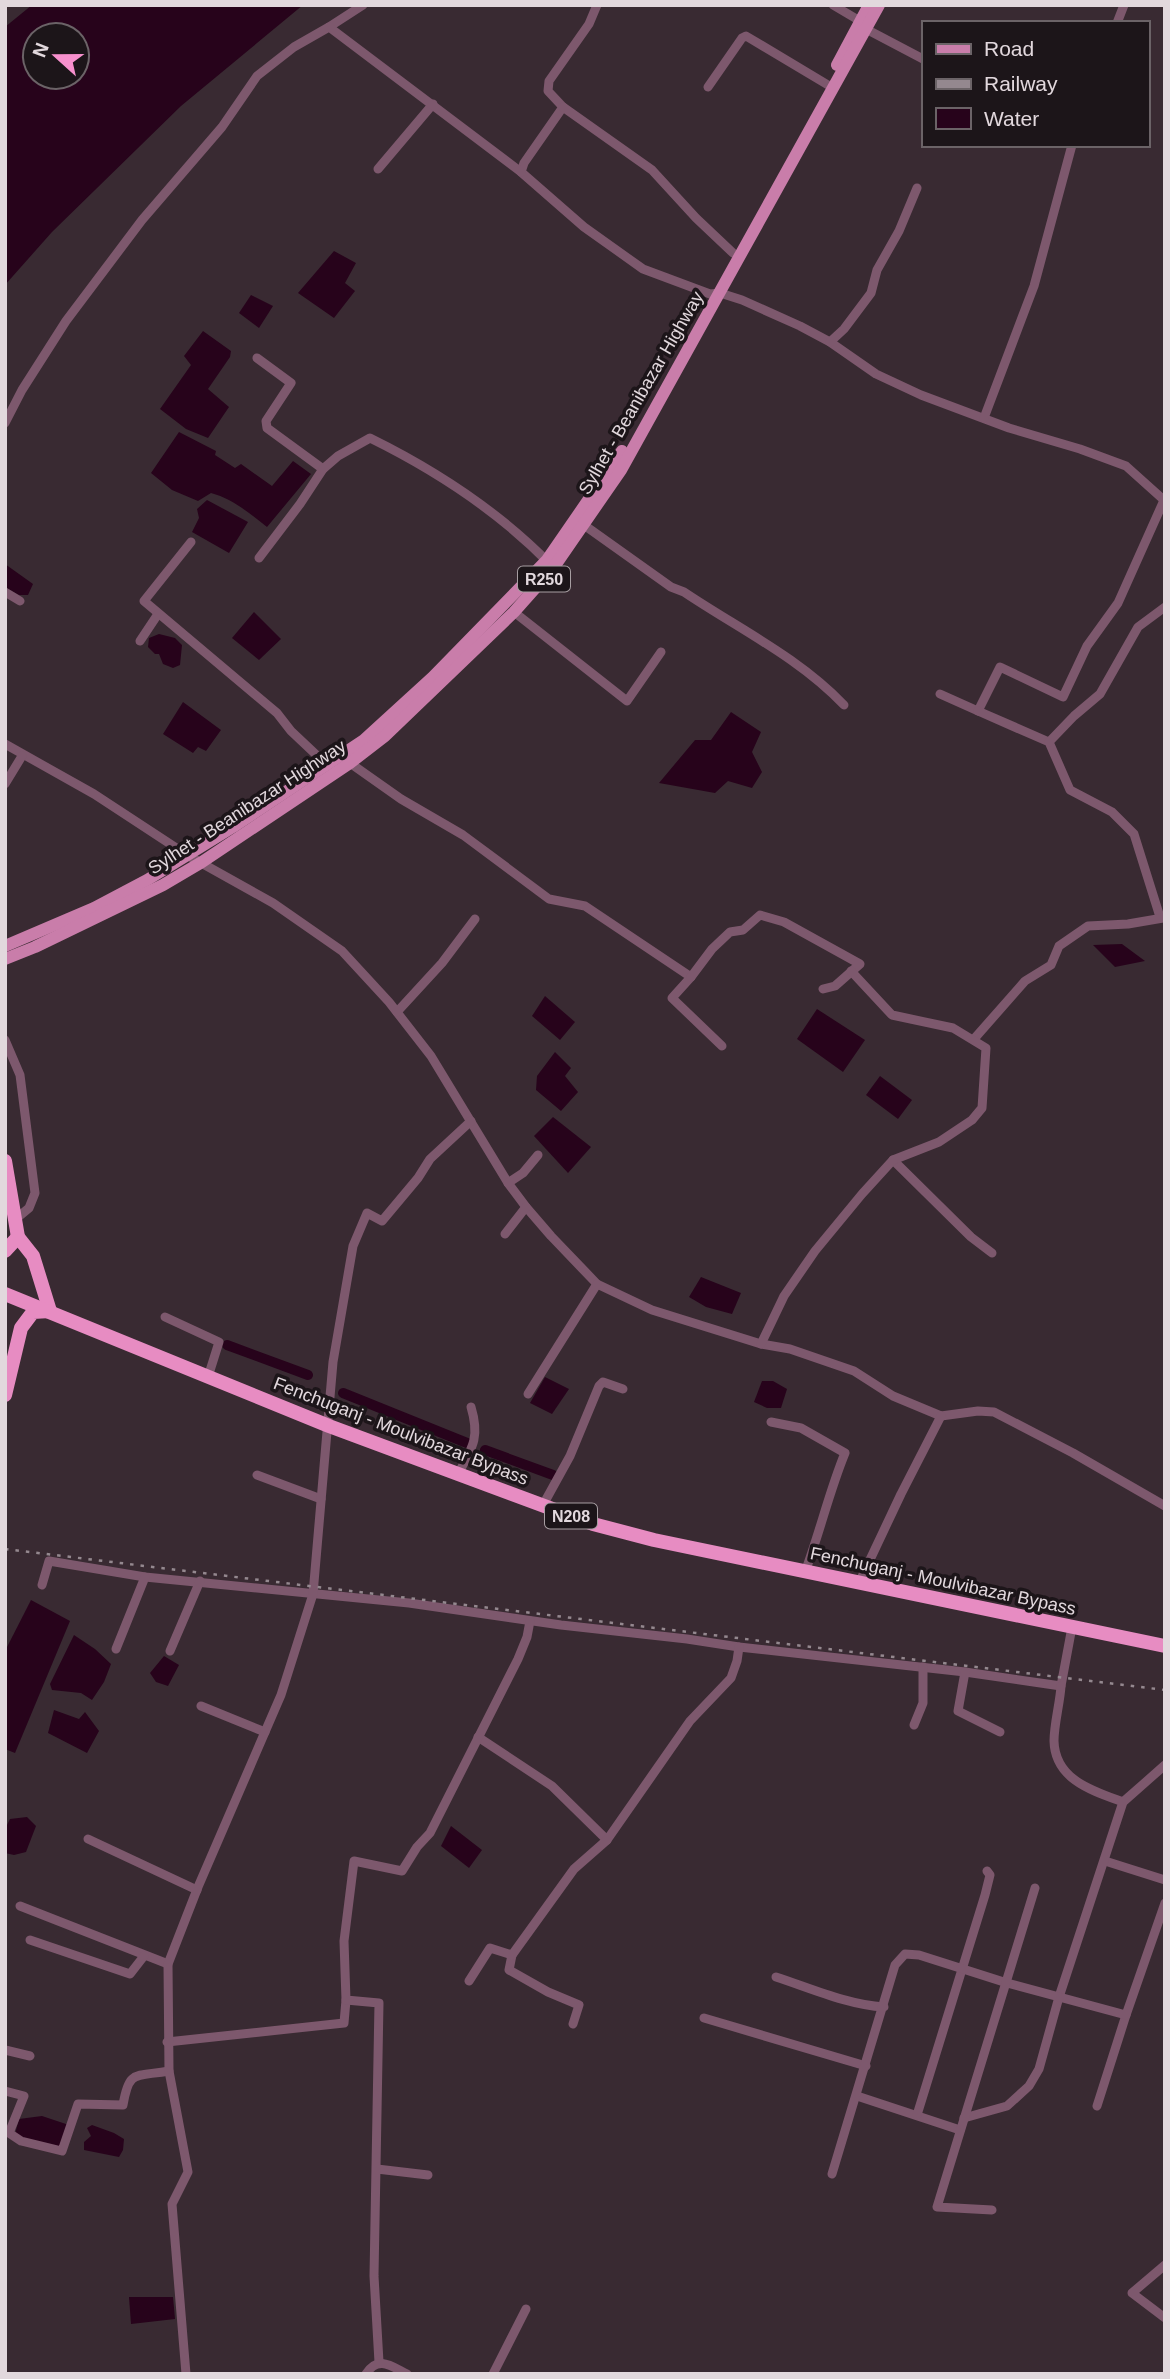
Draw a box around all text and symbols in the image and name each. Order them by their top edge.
north arrow [21,21,91,91]
legend [922,21,1149,147]
text: Road [984,37,1034,60]
text: N [28,40,53,60]
text: Railway [984,72,1058,95]
text: Water [984,107,1039,130]
street label: Sylhet - Beanibazar Highway [575,288,707,498]
road number: R250 [518,566,570,592]
street label: Sylhet - Beanibazar Highway [145,736,349,878]
street label: Fenchuganj - Moulvibazar Bypass [271,1373,531,1489]
road number: N208 [545,1504,597,1528]
street label: Fenchuganj - Moulvibazar Bypass [808,1543,1078,1619]

